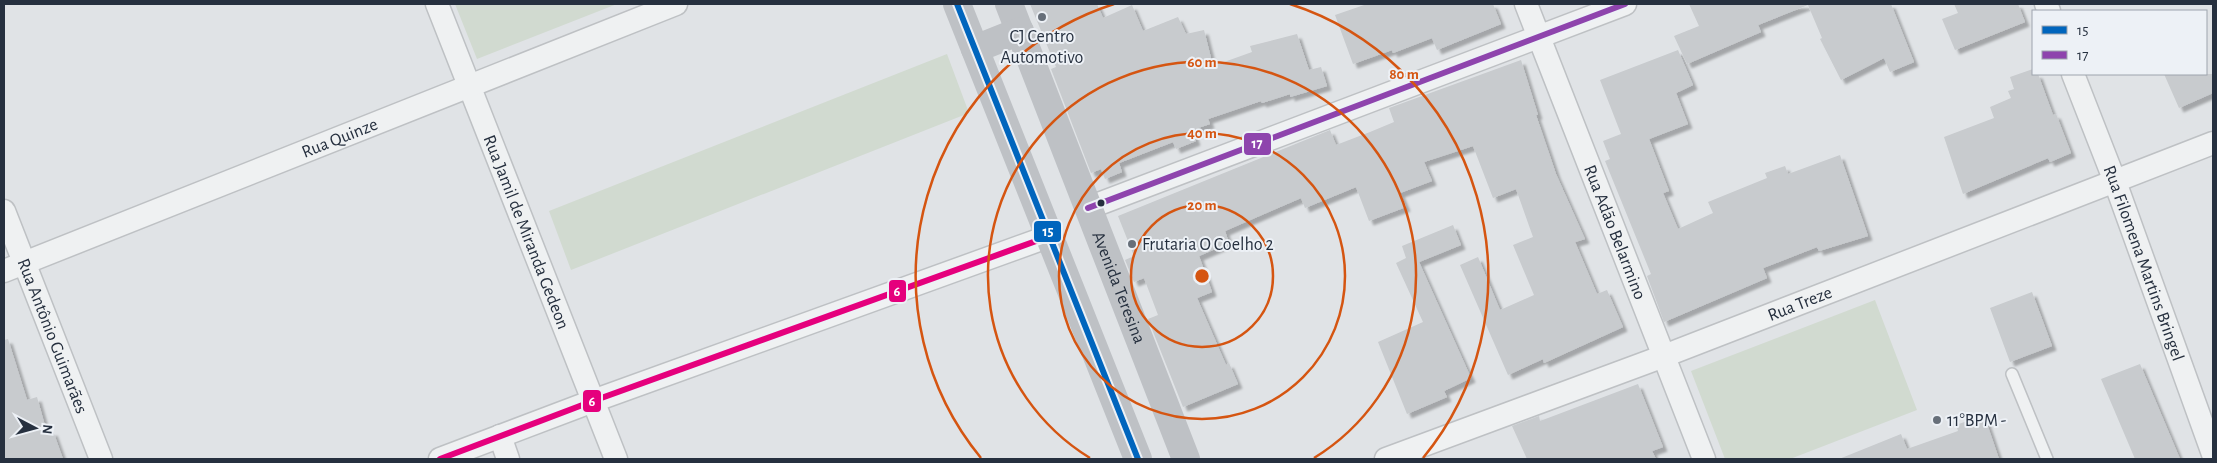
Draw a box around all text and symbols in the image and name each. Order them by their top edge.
legend [2032,10,2207,75]
marker: CJ Centro Automotivo [1036,11,1048,23]
text: 15 [2077,23,2088,38]
place label: CJ Centro Automotivo [1001,28,1084,67]
text: 17 [2077,48,2088,63]
text: 60 m [1187,55,1217,70]
text: 80 m [1389,67,1419,82]
street label: Rua Quinze [299,116,380,162]
text: 40 m [1187,126,1217,141]
line badge: 17 [1243,132,1272,156]
street label: Rua Jamil de Miranda Gedeon [479,133,572,332]
text: 17 [1251,137,1263,151]
street label: Rua Adão Belarmino [1580,163,1649,302]
street label: Rua Filomena Martins Bringel [2100,163,2187,363]
unlabelled marker [1096,198,1106,208]
text: 20 m [1187,198,1217,213]
line badge: 15 [1033,220,1062,243]
text: 15 [1042,225,1054,239]
street label: Avenida Teresina [1088,229,1148,346]
place label: Frutaria O Coelho 2 [1142,236,1274,254]
marker: Frutaria O Coelho 2 [1126,238,1138,250]
street label: Rua Antônio Guimarães [13,256,90,416]
centre of rings [1193,267,1211,285]
line badge: 6 [888,279,907,303]
street label: Rua Treze [1765,284,1835,325]
text: 6 [894,285,901,299]
line badge: 6 [582,389,602,413]
text: 6 [589,395,596,409]
north arrow [10,403,60,453]
place label: 11°BPM - [1947,412,2006,430]
marker: 11°BPM - [1931,414,1943,426]
text: N [39,424,54,435]

